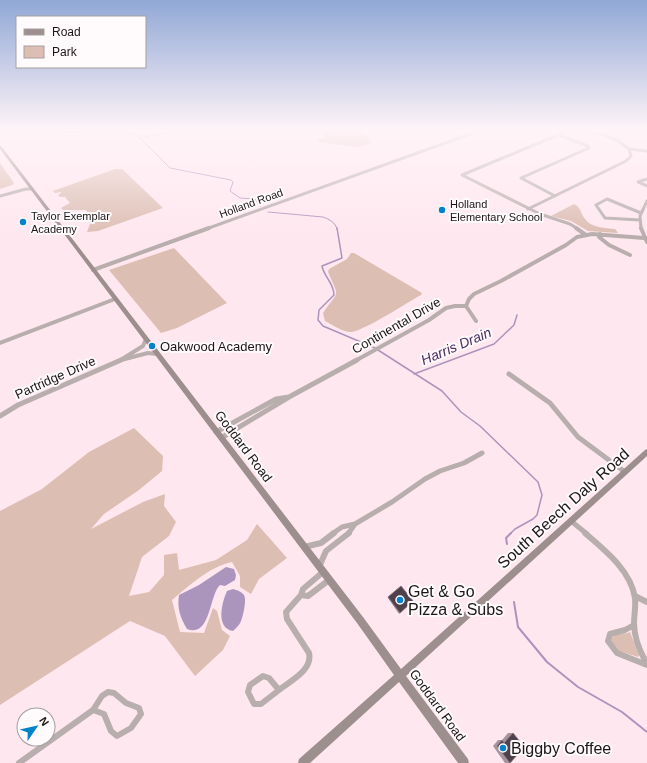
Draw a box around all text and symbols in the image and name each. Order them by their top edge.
legend [16,16,146,68]
text: Road [52,25,81,39]
text: Park [52,45,78,59]
street label: Holland Road [218,186,284,220]
place label: Holland Elementary School [450,198,542,223]
marker: Holland Elementary School [437,205,447,215]
place label: Taylor Exemplar Academy [31,210,110,235]
marker: Taylor Exemplar Academy [18,217,28,227]
street label: Continental Drive [349,294,443,357]
water label: Harris Drain [418,324,494,368]
place label: Oakwood Academy [160,339,273,354]
marker: Oakwood Academy [147,341,157,351]
street label: Partridge Drive [13,353,98,402]
street label: Goddard Road [212,408,275,485]
street label: South Beech Daly Road [494,445,632,572]
place label: Get & Go Pizza & Subs [408,583,503,618]
marker: Get & Go Pizza & Subs [395,595,405,605]
street label: Goddard Road [406,666,469,744]
north arrow [16,707,56,747]
text: N [37,715,52,728]
place label: Biggby Coffee [511,740,611,757]
marker: Biggby Coffee [498,743,508,753]

